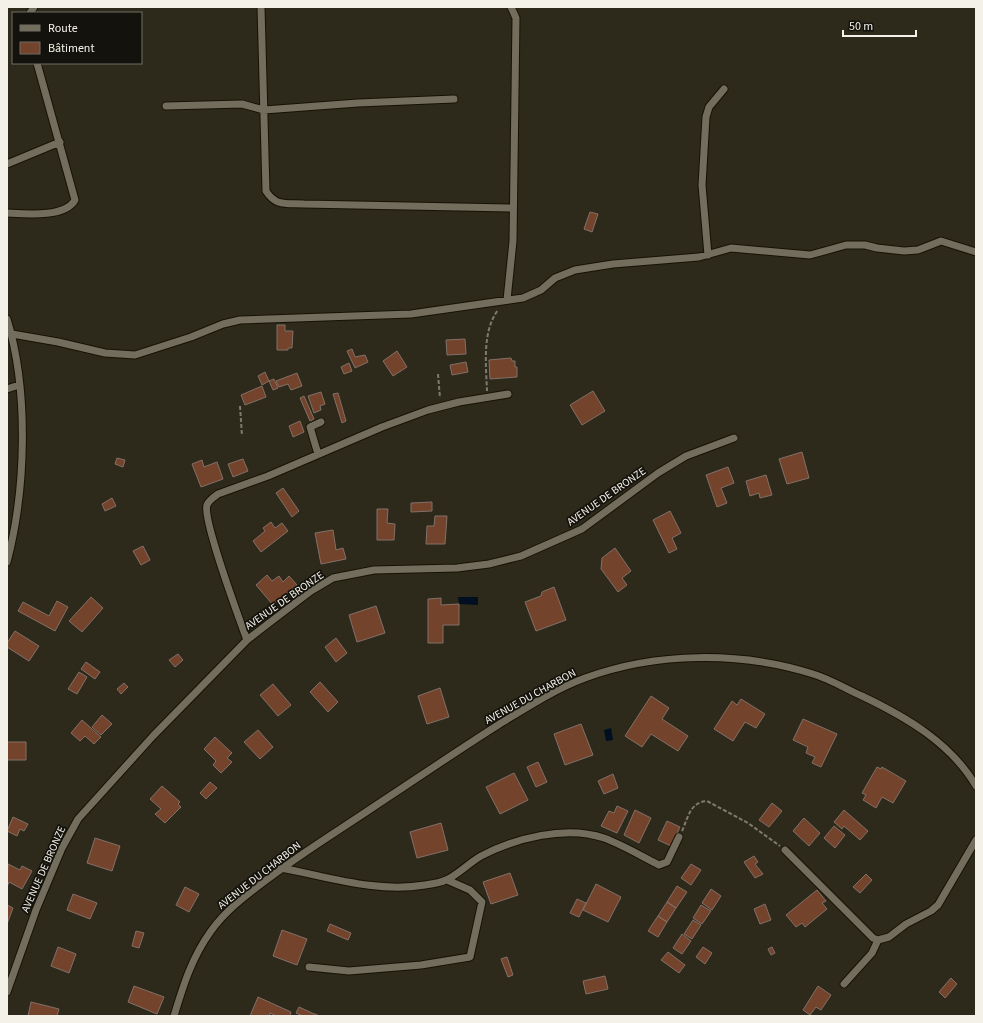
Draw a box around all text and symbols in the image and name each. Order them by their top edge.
legend [12,12,142,64]
scale bar [843,12,916,38]
text: 50 m [849,18,873,35]
text: Route [48,20,78,37]
text: Bâtiment [48,40,94,57]
street label: AVENUE DE BRONZE [564,463,649,529]
street label: AVENUE DE BRONZE [242,567,327,633]
street label: AVENUE DU CHARBON [482,665,579,728]
street label: AVENUE DE BRONZE [18,823,69,915]
street label: AVENUE DU CHARBON [214,838,304,913]

